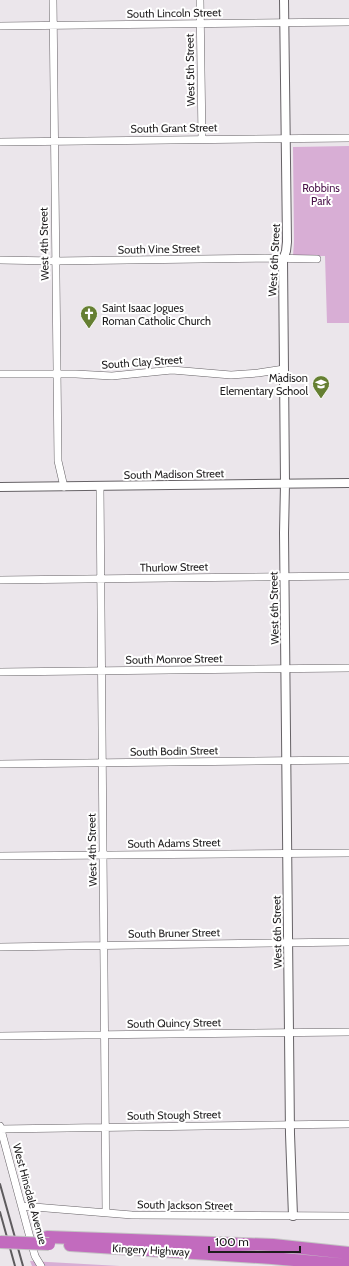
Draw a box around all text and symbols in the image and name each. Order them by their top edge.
street label: South Lincoln Street [126,5,222,21]
street label: West 5th Street [182,33,198,106]
street label: South Grant Street [130,120,218,136]
park label: Robbins Park [302,181,340,208]
street label: West 4th Street [36,207,52,281]
street label: West 6th Street [265,223,283,297]
street label: South Vine Street [118,241,201,257]
place label: Saint Isaac Jogues Roman Catholic Church [102,301,211,328]
church icon: Saint Isaac Jogues Roman Catholic Church [79,304,99,329]
street label: South Clay Street [101,352,183,372]
place label: Madison Elementary School [220,371,308,398]
school or university icon: Madison Elementary School [311,374,331,399]
street label: South Madison Street [124,466,225,482]
street label: Thurlow Street [140,559,209,575]
street label: West 6th Street [266,571,282,645]
street label: South Monroe Street [125,651,223,667]
street label: South Bodin Street [130,743,219,759]
street label: West 4th Street [84,813,100,887]
street label: South Adams Street [127,835,221,851]
street label: West 6th Street [269,895,285,969]
street label: South Bruner Street [128,925,220,941]
street label: South Quincy Street [127,1015,222,1031]
street label: South Stough Street [127,1107,222,1123]
street label: West Hinsdale Avenue [10,1142,50,1246]
street label: South Jackson Street [137,1197,233,1213]
scale bar [209,1228,300,1254]
text: 100 m [215,1234,249,1249]
street label: Kingery Highway [112,1241,190,1259]

